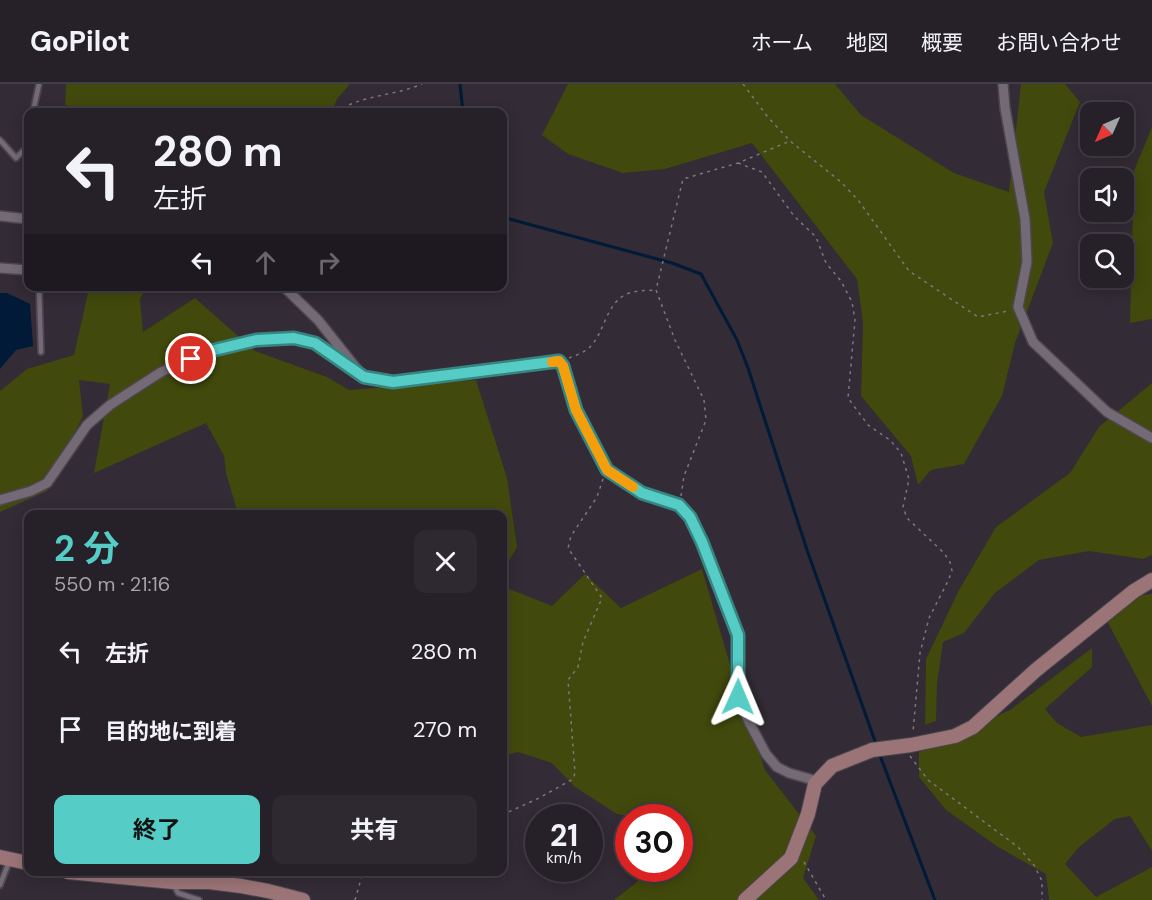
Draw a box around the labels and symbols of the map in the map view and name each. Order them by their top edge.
north arrow [1080,102,1134,156]
pin [165,333,216,384]
position arrow [706,665,770,729]
speed limit sign: 30 [615,804,693,882]

